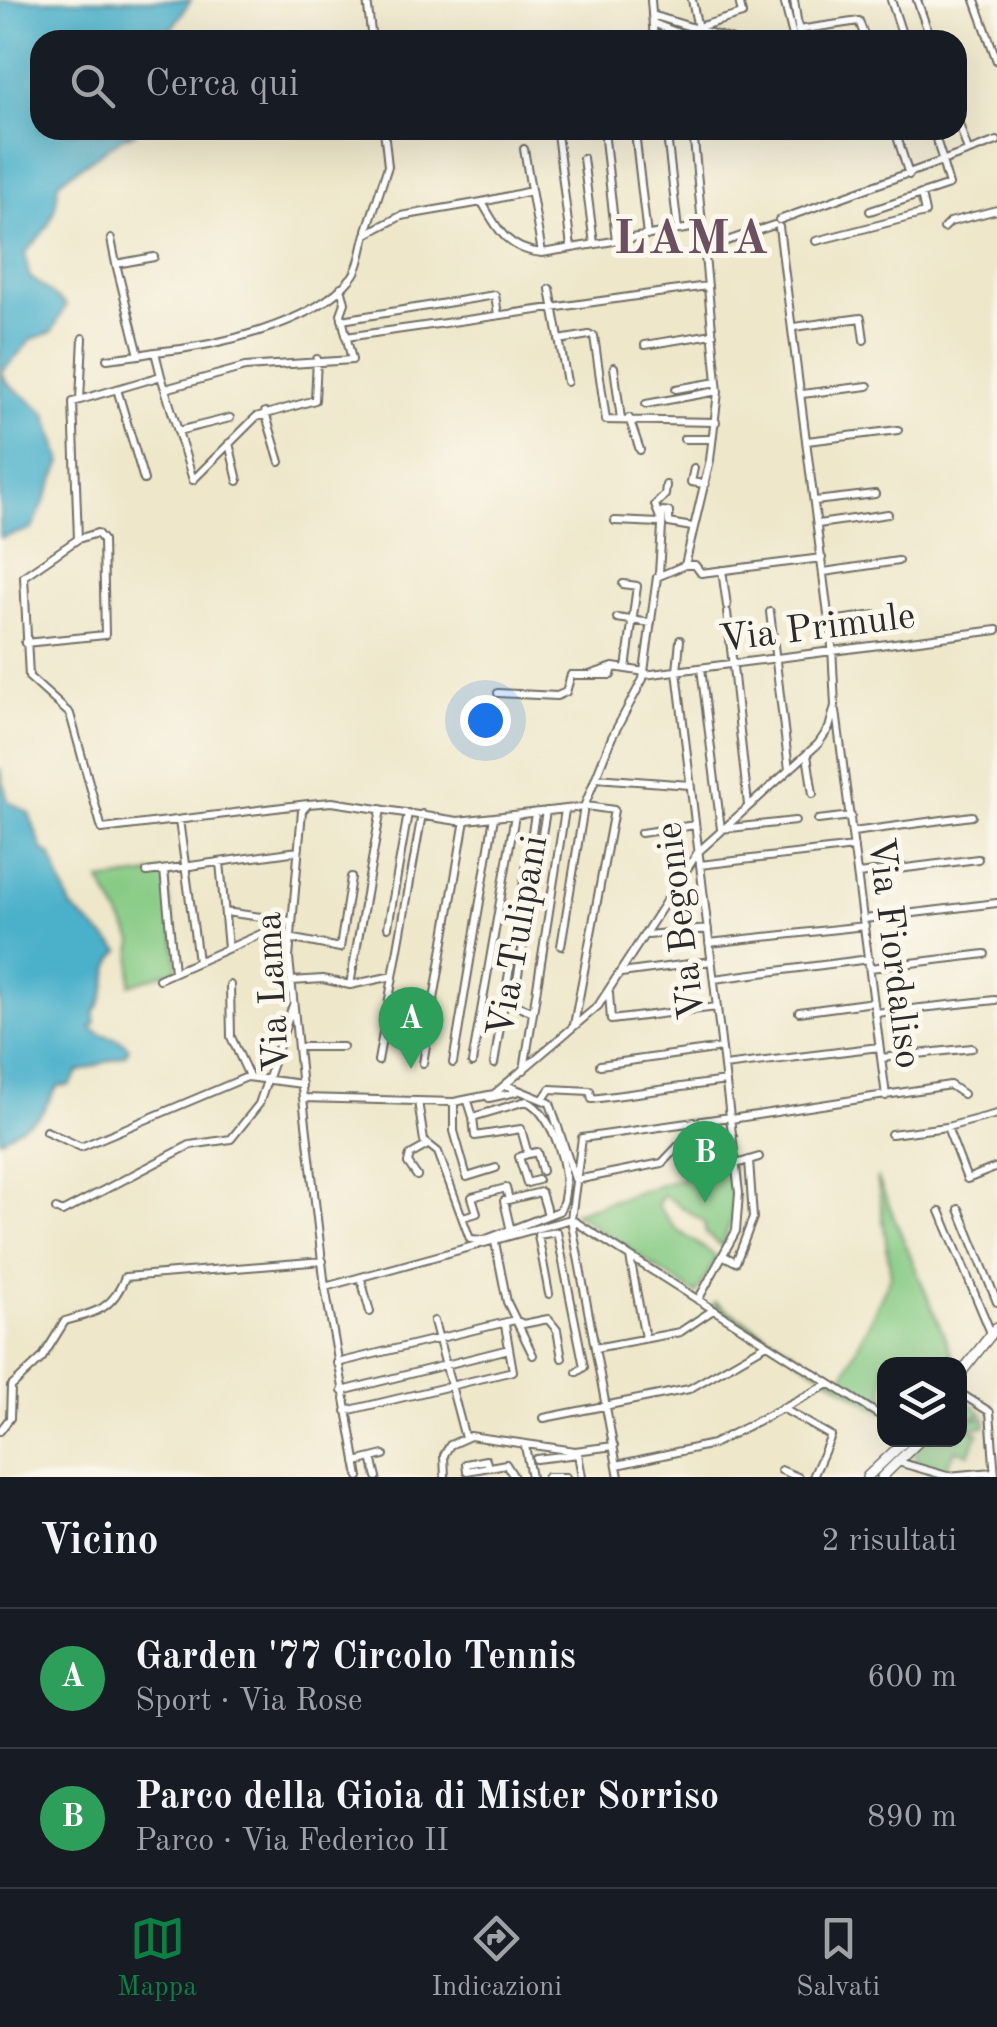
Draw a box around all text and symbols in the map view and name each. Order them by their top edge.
search box [30,30,967,140]
icon: search [65,58,120,113]
text: Cerca qui [145,66,299,104]
district label: LAMA [613,216,771,264]
street label: Via Primule [717,598,918,660]
your location [460,695,511,746]
street label: Via Begonie [651,820,713,1022]
street label: Via Tulipani [482,833,555,1041]
street label: Via Fiordaliso [860,836,926,1071]
street label: Via Lama [251,910,297,1073]
pin: A [378,986,444,1069]
pin: B [672,1120,738,1203]
map controls [877,1357,967,1447]
button: layers [877,1357,967,1447]
text: Vicino [40,1521,159,1563]
text: 2 risultati [821,1526,957,1558]
text: Garden '77 Circolo Tennis [135,1639,576,1677]
text: A [60,1662,85,1694]
text: 600 m [867,1662,957,1694]
text: Sport · Via Rose [135,1686,363,1718]
text: Parco della Gioia di Mister Sorriso [135,1779,719,1817]
text: B [61,1802,84,1834]
text: 890 m [867,1802,957,1834]
text: Parco · Via Federico II [135,1826,449,1858]
tab: Mappa [117,1911,197,2006]
tab: Indicazioni [431,1911,562,2006]
tab: Salvati [796,1911,880,2006]

